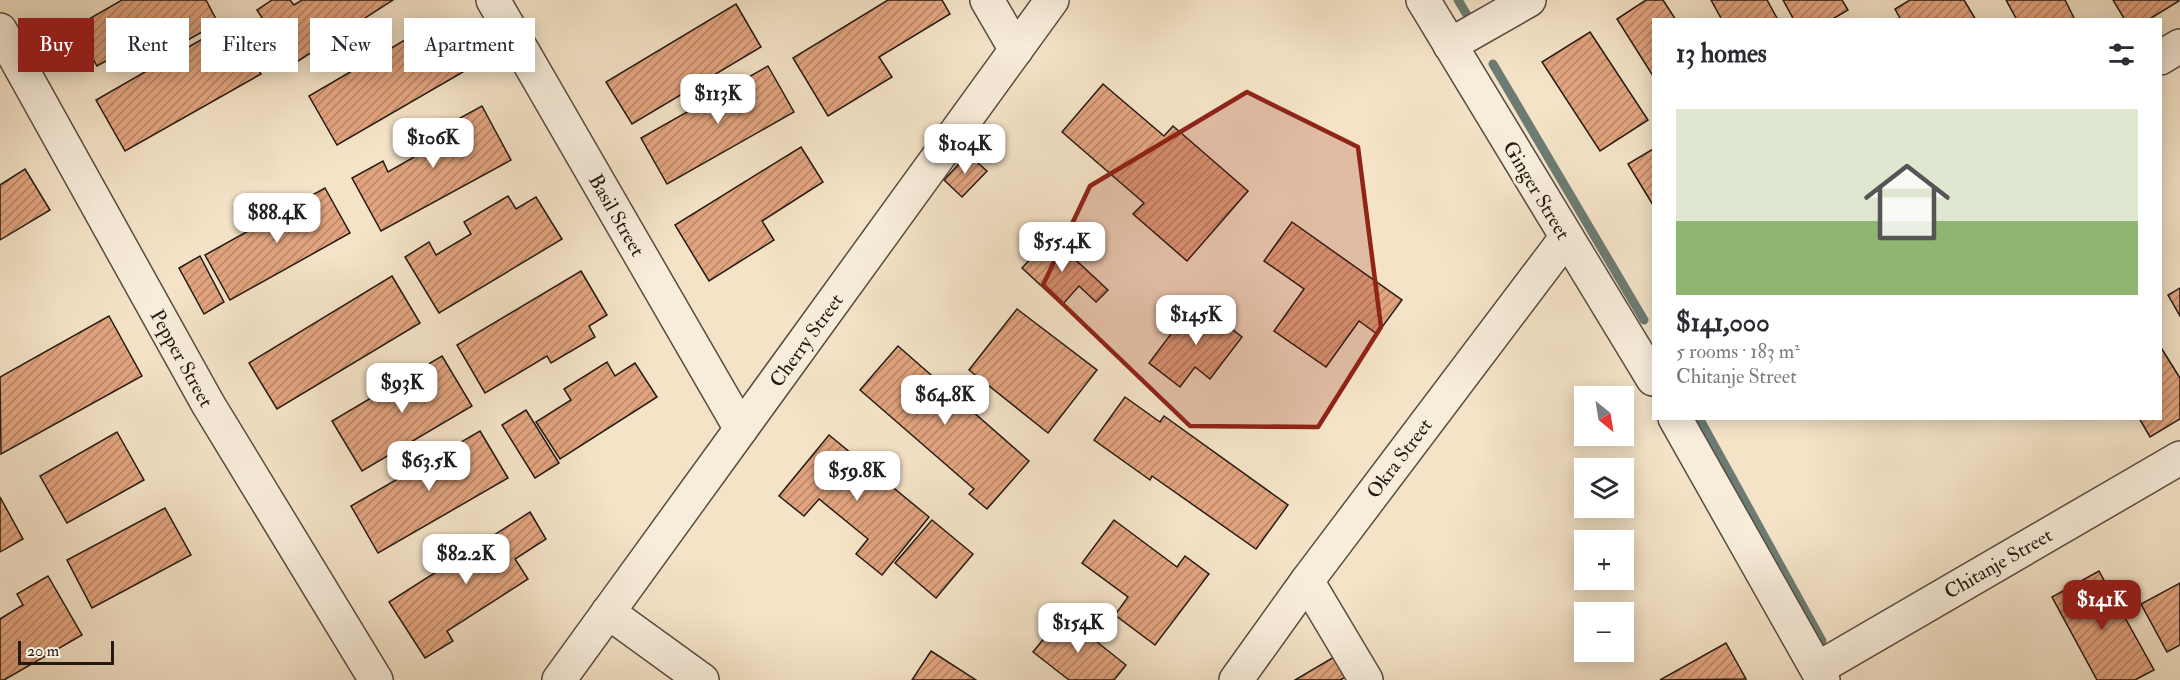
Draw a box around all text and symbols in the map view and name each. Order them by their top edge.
chip: Buy [18,18,94,72]
chip: Rent [106,18,189,72]
chip: Filters [201,18,298,72]
chip: New [310,18,392,72]
chip: Apartment [404,18,535,72]
text: 13 homes [1676,38,1767,70]
icon: filters [2105,38,2138,71]
pin: $113K [676,74,760,125]
text: $113K [694,81,742,106]
pin: $106K [391,118,475,169]
pin: $104K [923,124,1007,175]
text: $106K [407,125,459,150]
text: $104K [938,131,992,156]
street label: Ginger Street [1497,136,1576,244]
icon: home [1853,148,1961,256]
street label: Basil Street [583,170,650,261]
pin: $88.4K [228,193,326,244]
text: $88.4K [247,200,307,225]
pin: $55.4K [1013,222,1111,273]
text: $55.4K [1033,229,1091,254]
street label: Cherry Street [764,288,849,392]
pin: $145K [1154,295,1238,346]
text: $145K [1170,302,1222,327]
street label: Pepper Street [144,305,219,412]
text: $141,000 [1676,307,1769,339]
text: 5 rooms · 183 m² [1676,339,1800,364]
pin: $93K [366,363,438,414]
text: Chitanje Street [1676,364,1797,389]
text: $93K [380,370,424,395]
pin: $64.8K [896,375,994,426]
text: $64.8K [915,382,975,407]
north arrow [1574,386,1634,446]
map controls [1574,386,1634,662]
street label: Okra Street [1361,413,1438,503]
pin: $63.5K [380,441,478,492]
text: $63.5K [401,448,457,473]
pin: $59.8K [808,451,906,502]
text: $59.8K [828,458,886,483]
button: layers [1574,458,1634,518]
street label: Chitanje Street [1940,522,2057,604]
button: + [1574,530,1634,590]
pin: $82.2K [417,534,515,585]
text: $82.2K [437,541,495,566]
pin: $141K [2060,580,2144,631]
text: $141K [2077,587,2127,612]
button: − [1574,602,1634,662]
pin: $154K [1036,603,1120,654]
text: $154K [1052,610,1104,635]
scale bar [18,638,114,666]
text: 20 m [27,641,59,661]

